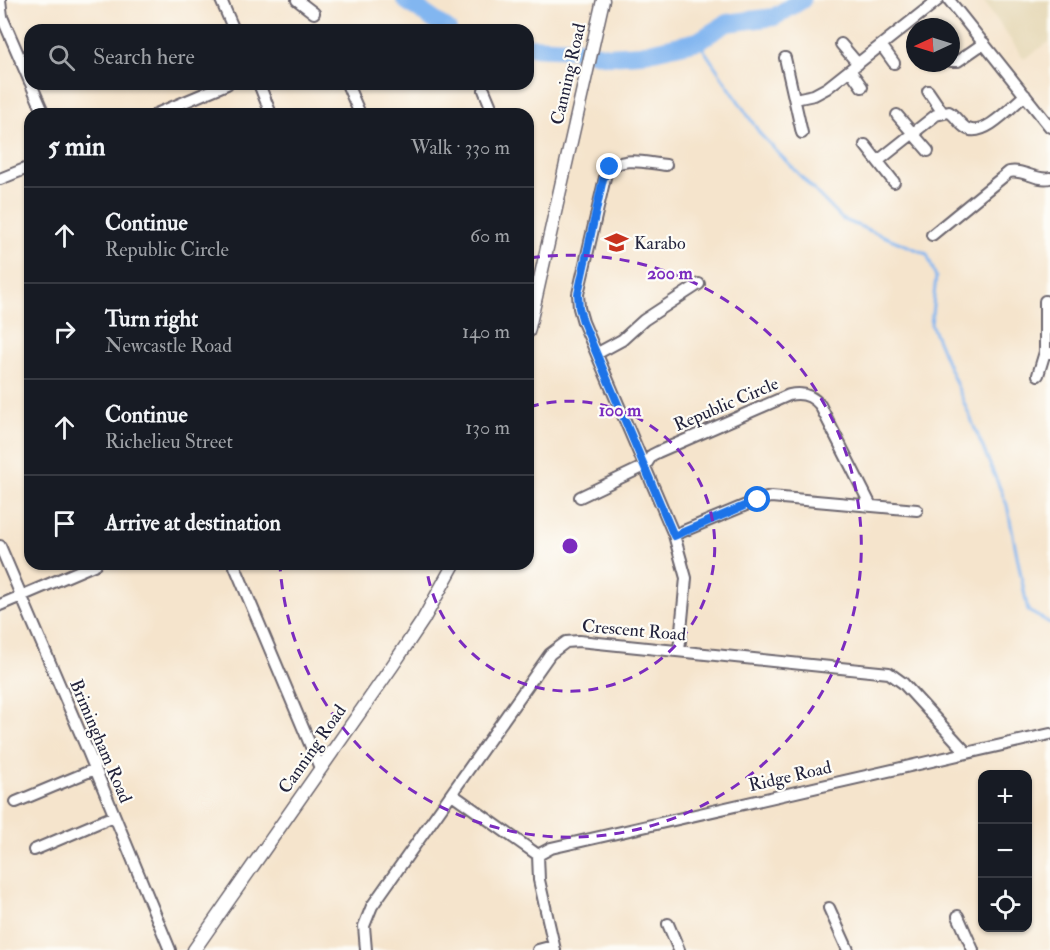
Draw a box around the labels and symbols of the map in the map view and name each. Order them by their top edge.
north arrow [906,18,960,72]
street label: Canning Road [546,21,591,127]
route end [596,153,622,179]
school or university icon: Karabo [603,230,629,256]
place label: Karabo [634,232,686,255]
text: 200 m [647,262,694,285]
street label: Republic Circle [670,372,782,437]
text: 100 m [599,399,642,422]
route start [744,486,770,512]
centre of rings [560,536,580,556]
street label: Crescent Road [581,614,687,647]
street label: Brimingham Road [64,676,137,807]
street label: Canning Road [273,700,352,798]
street label: Ridge Road [746,756,834,797]

